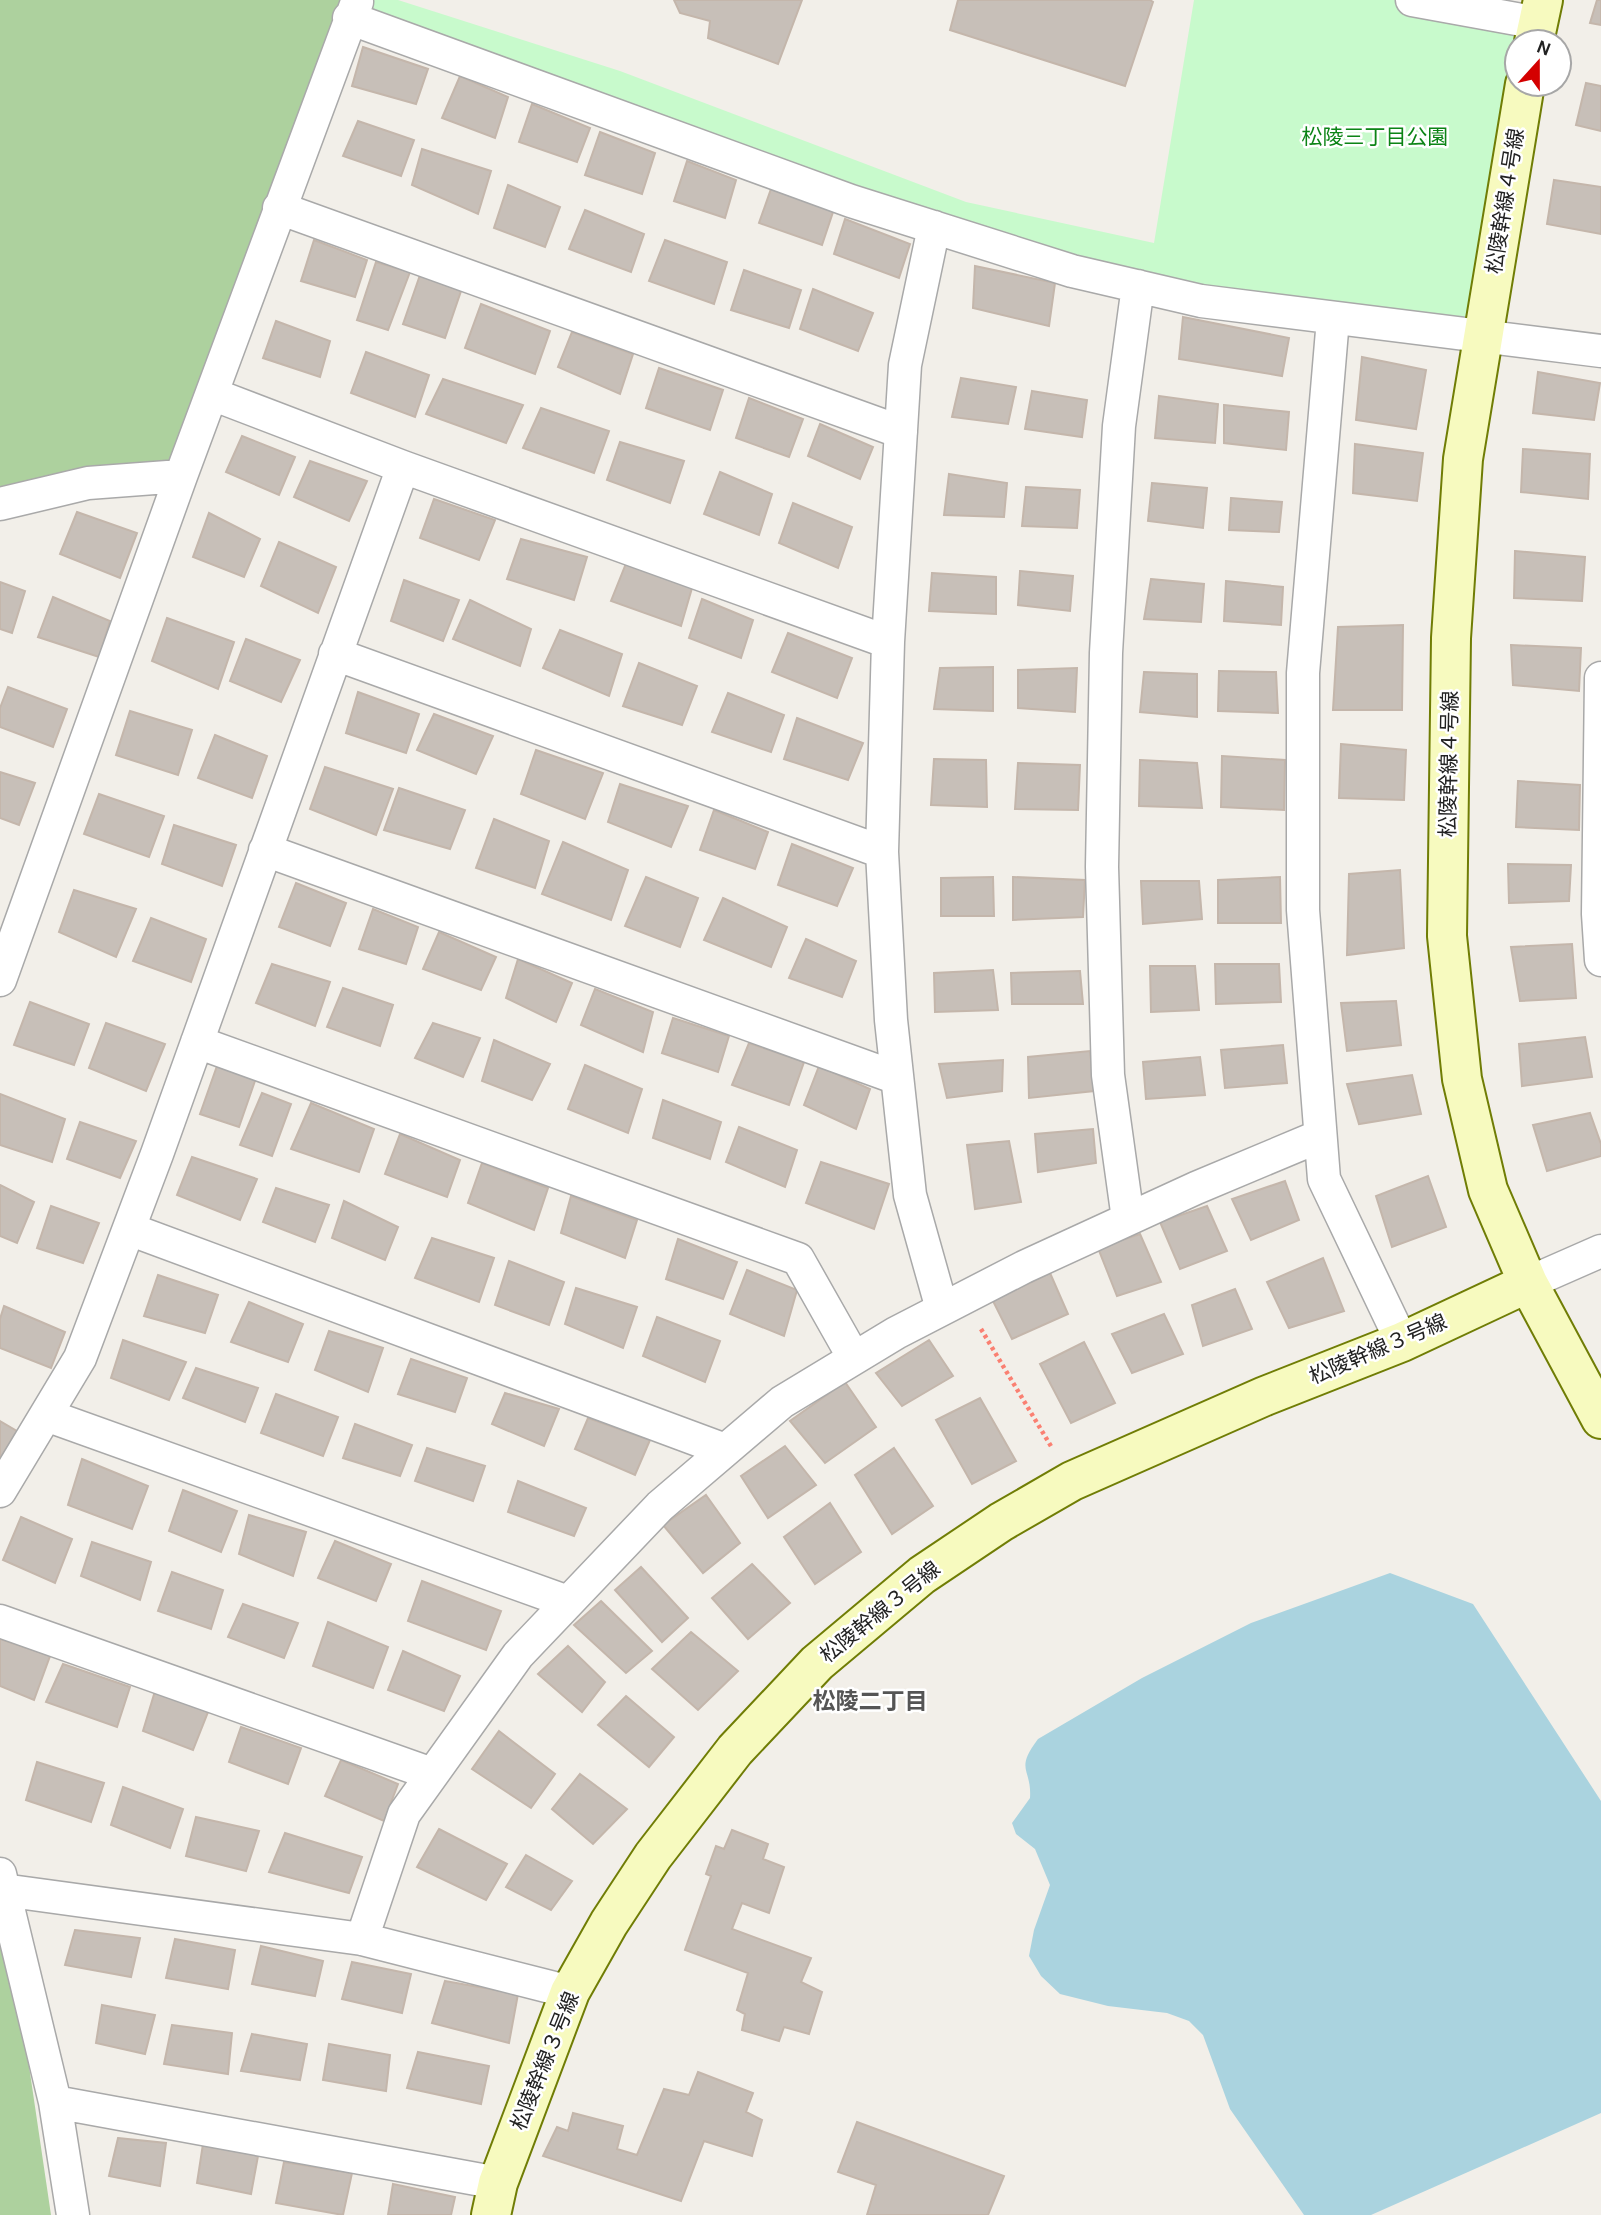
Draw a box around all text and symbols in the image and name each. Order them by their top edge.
north arrow [1503,28,1573,98]
text: N [1533,35,1554,61]
park label: 松陵三丁目公園 [1302,125,1449,149]
street label: 松陵幹線４号線 [1482,127,1528,275]
street label: 松陵幹線４号線 [1436,690,1462,838]
street label: 松陵幹線３号線 [1306,1309,1450,1389]
street label: 松陵幹線３号線 [815,1556,945,1668]
district label: 松陵二丁目 [813,1688,928,1715]
street label: 松陵幹線３号線 [506,1988,584,2134]

